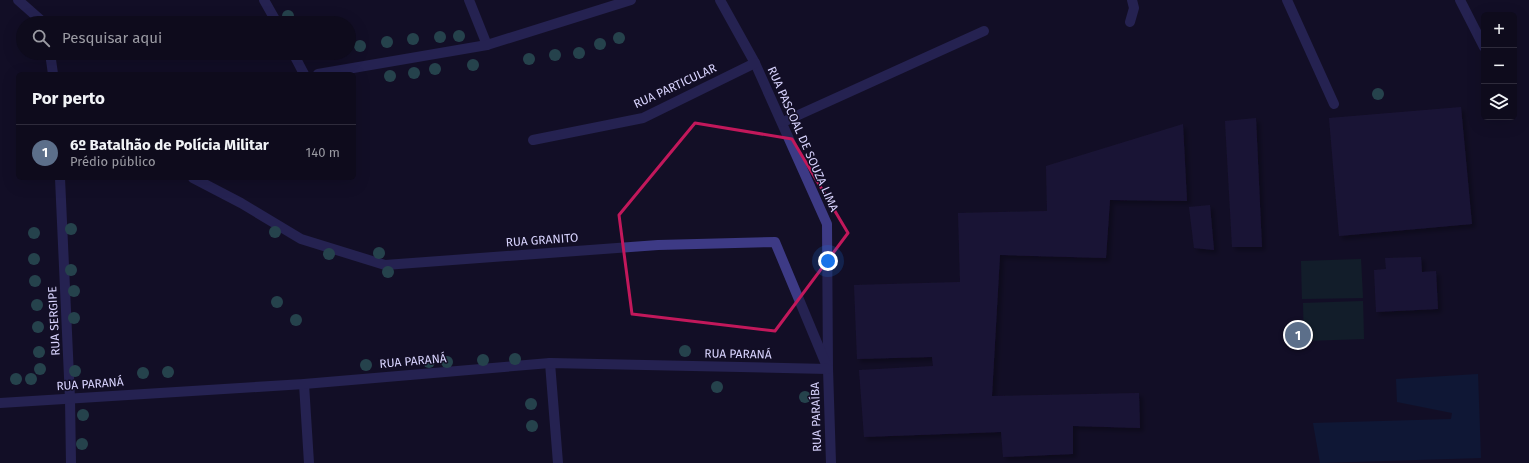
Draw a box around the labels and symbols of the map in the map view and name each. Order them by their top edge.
street label: RUA PARTICULAR [631,61,719,111]
street label: RUA PASCOAL DE SOUZA LIMA [765,64,841,214]
street label: RUA GRANITO [505,230,579,250]
your location [818,251,838,271]
street label: RUA SERGIPE [45,286,63,356]
pin: 1 [1285,320,1311,350]
street label: RUA PARANÁ [704,345,772,362]
street label: RUA PARANÁ [379,350,447,371]
street label: RUA PARANÁ [56,374,124,393]
street label: RUA PARAÍBA [807,382,824,452]

